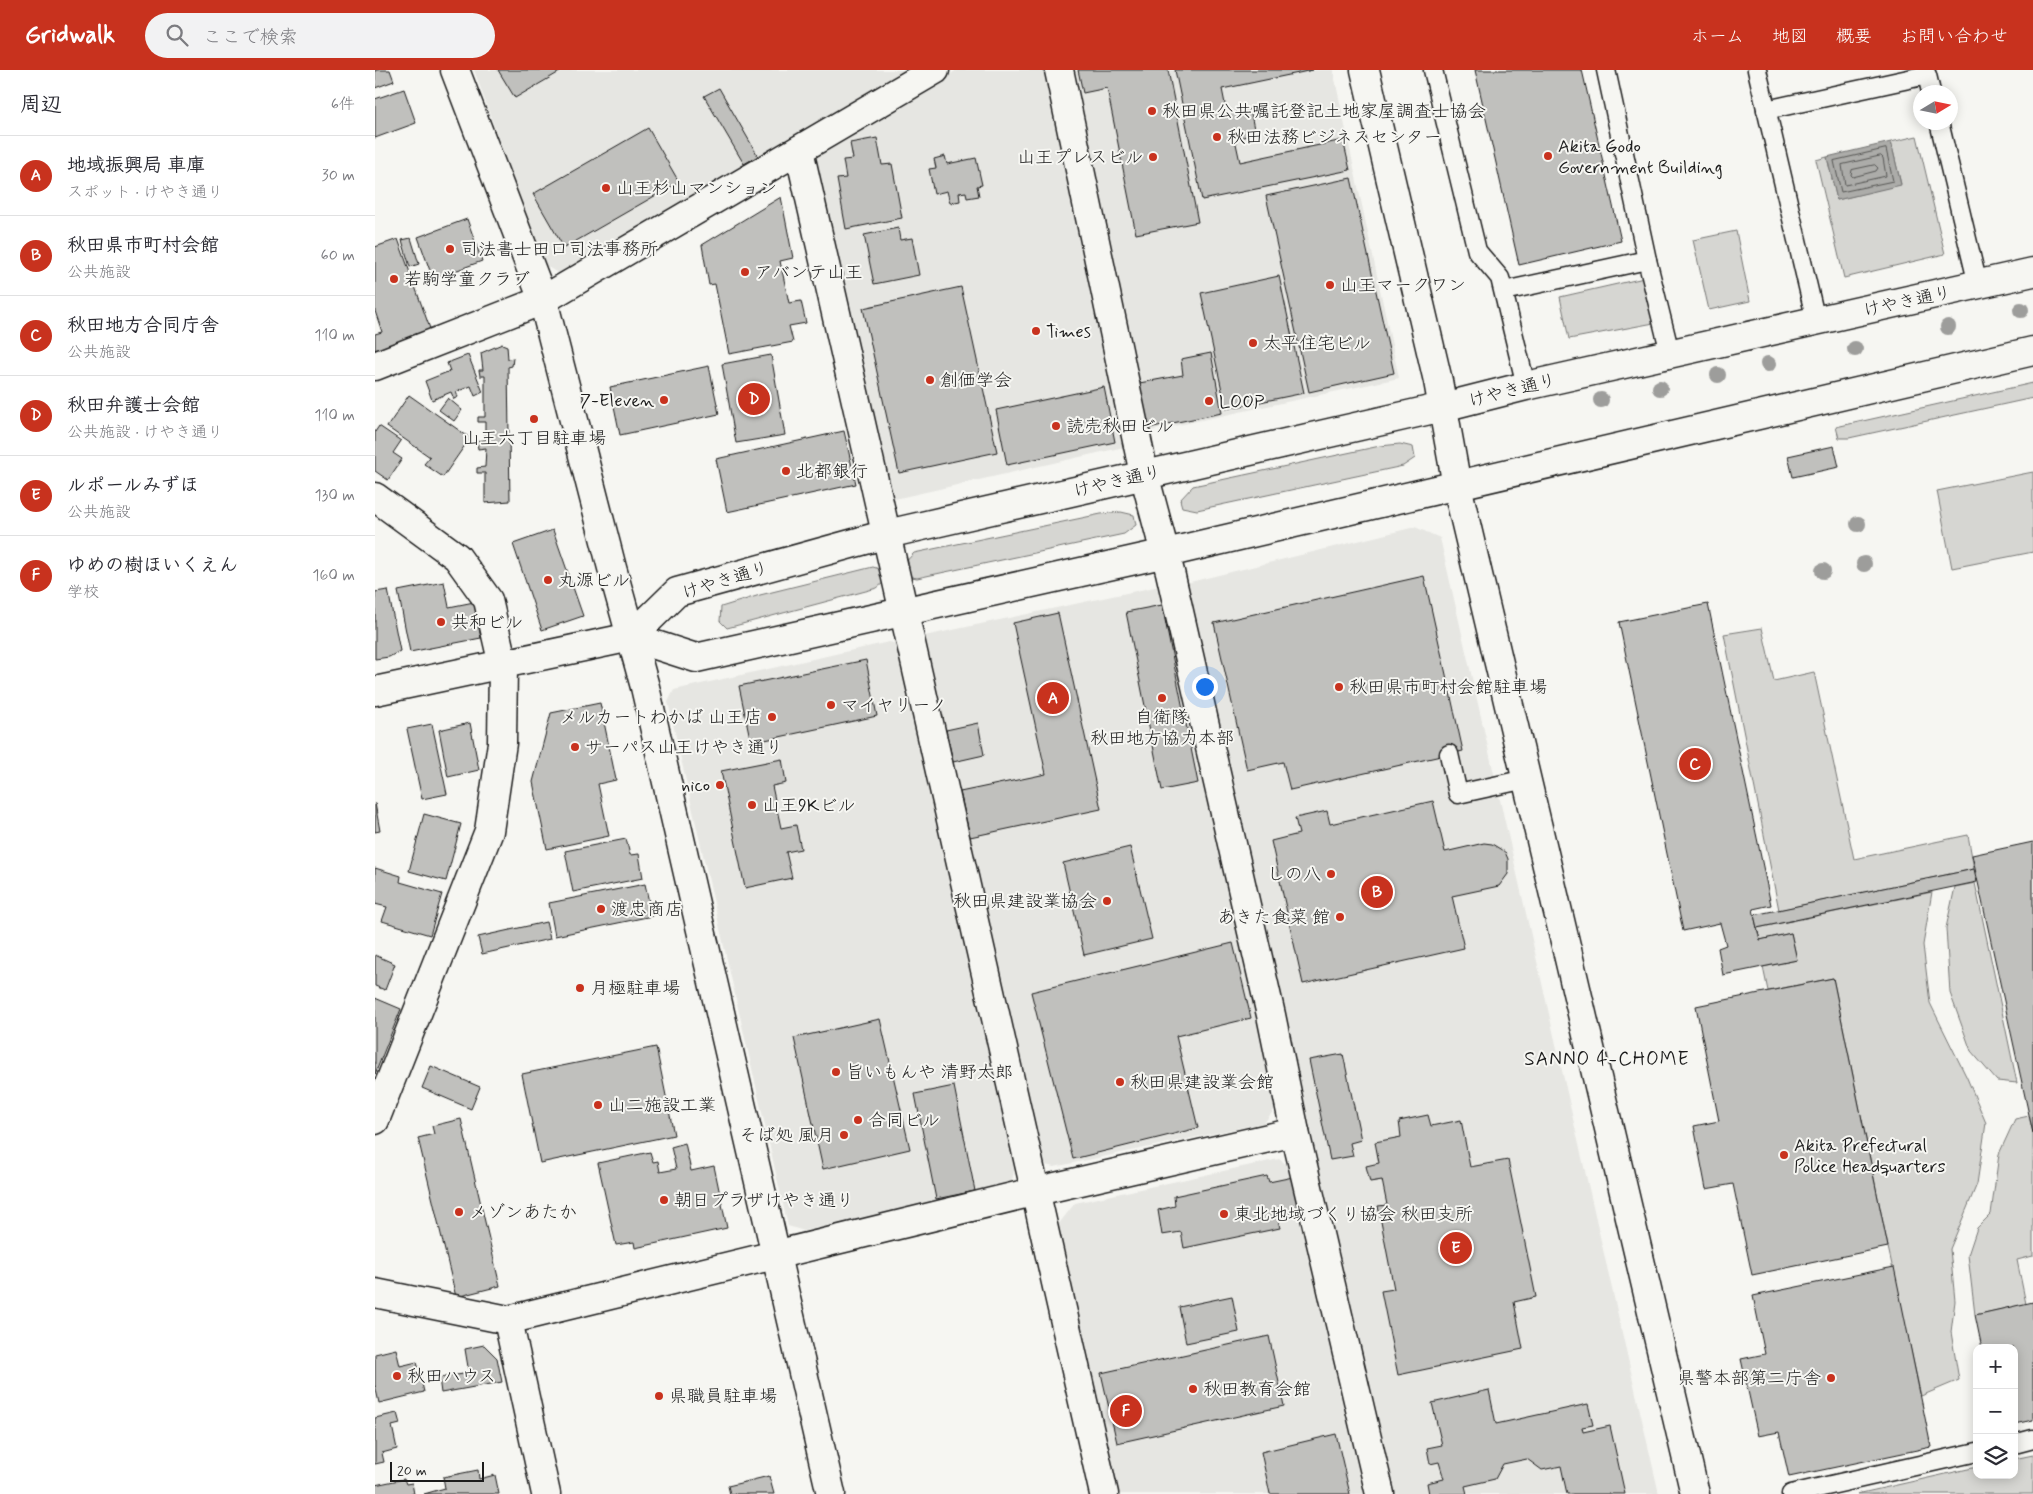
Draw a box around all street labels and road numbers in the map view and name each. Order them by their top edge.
street label: けやき通り [1861,281,1954,323]
street label: けやき通り [1466,368,1559,414]
street label: けやき通り [1071,460,1164,504]
street label: けやき通り [679,556,772,606]

